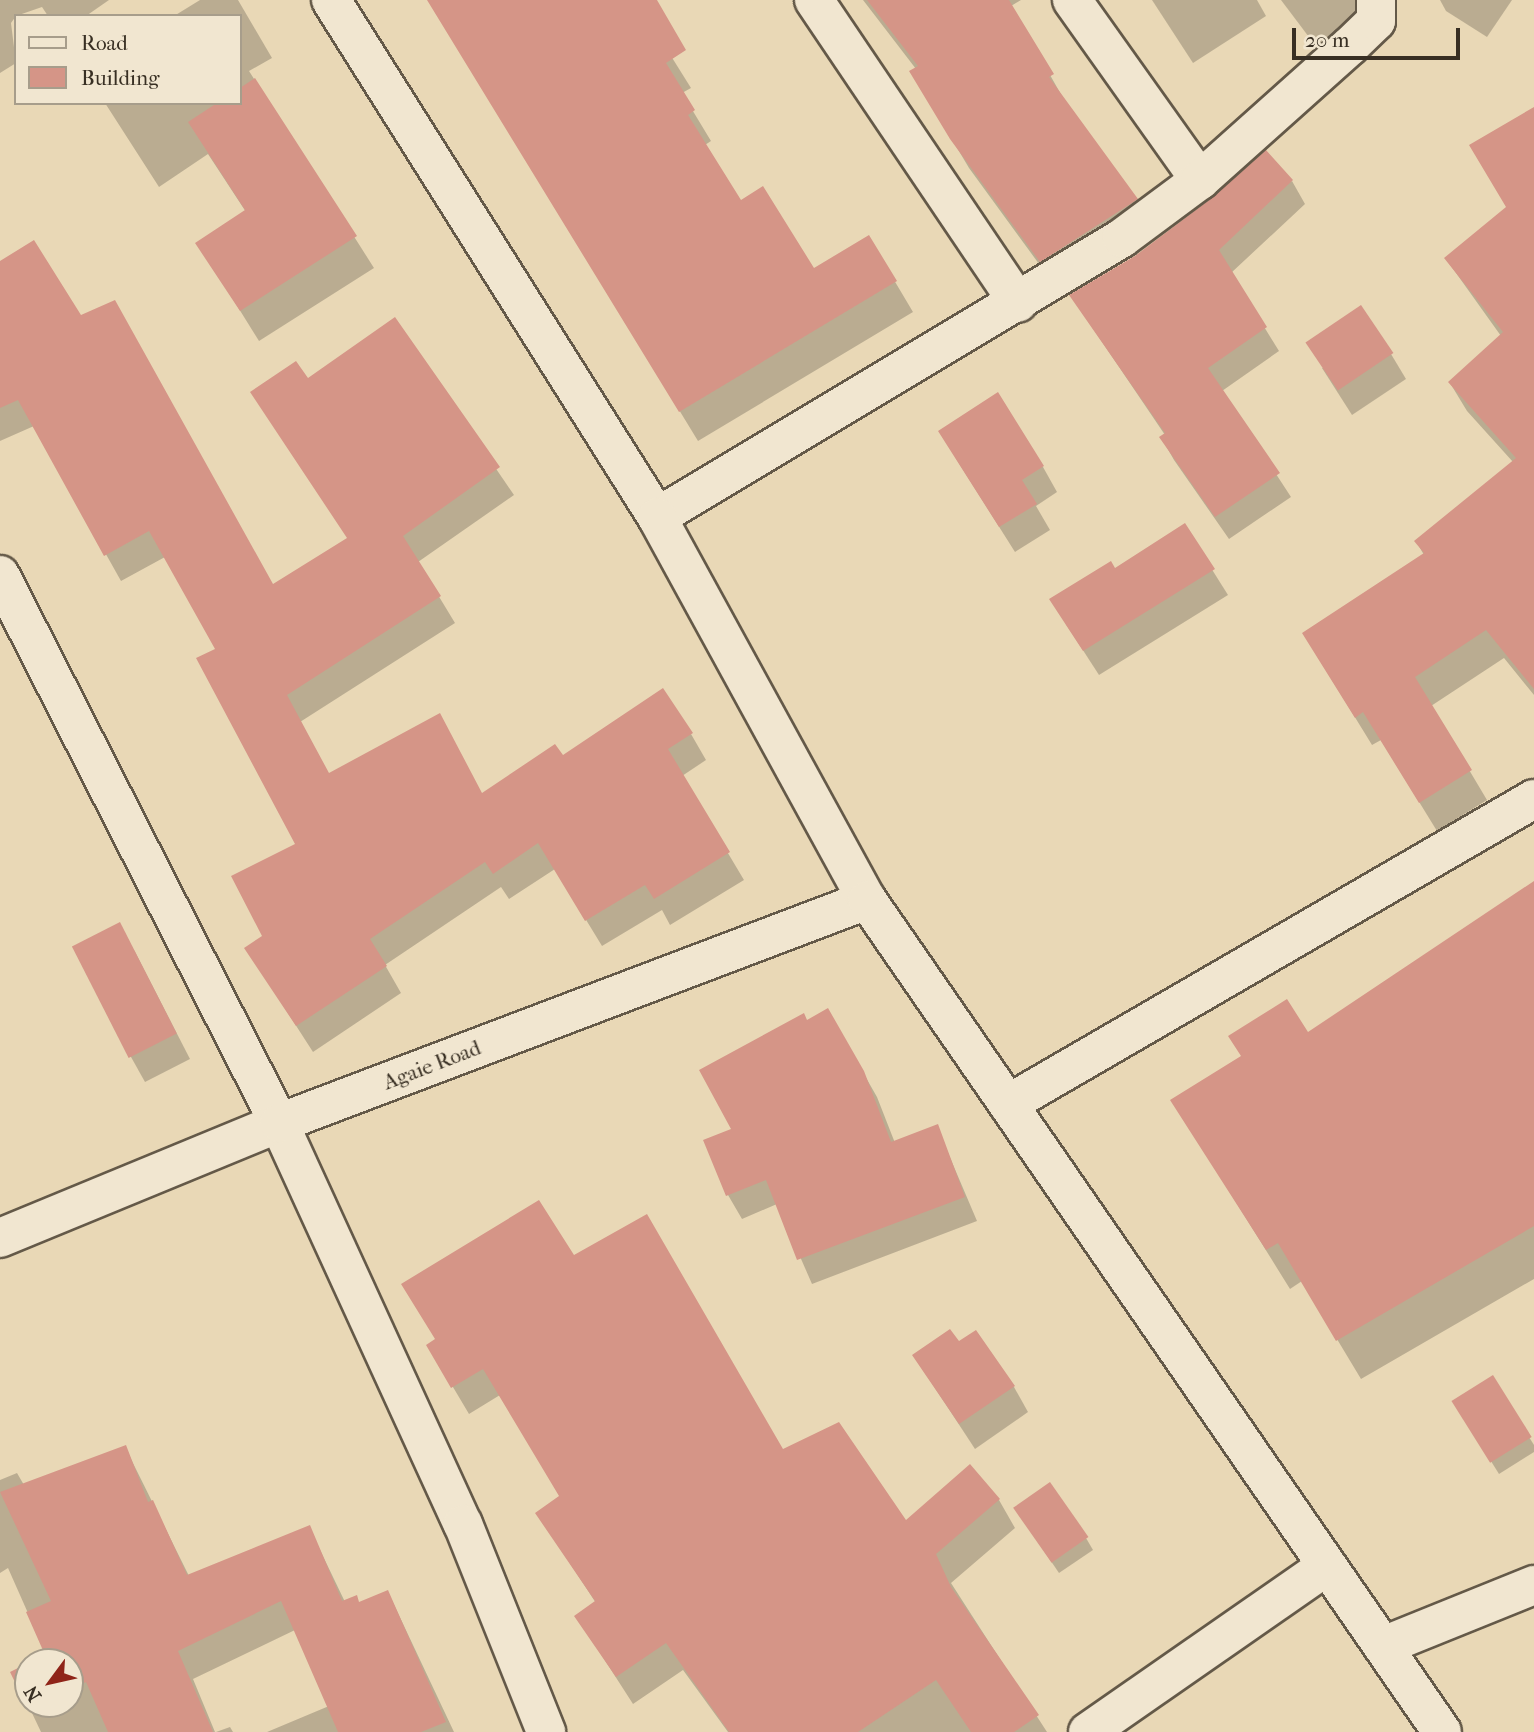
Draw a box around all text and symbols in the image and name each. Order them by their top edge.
legend [14,14,242,105]
scale bar [1296,14,1464,58]
text: 20 m [1305,28,1349,52]
text: Road [81,31,128,55]
text: Building [81,66,159,90]
street label: Agaie Road [380,1035,484,1095]
north arrow [14,1648,84,1718]
text: N [20,1681,46,1705]

